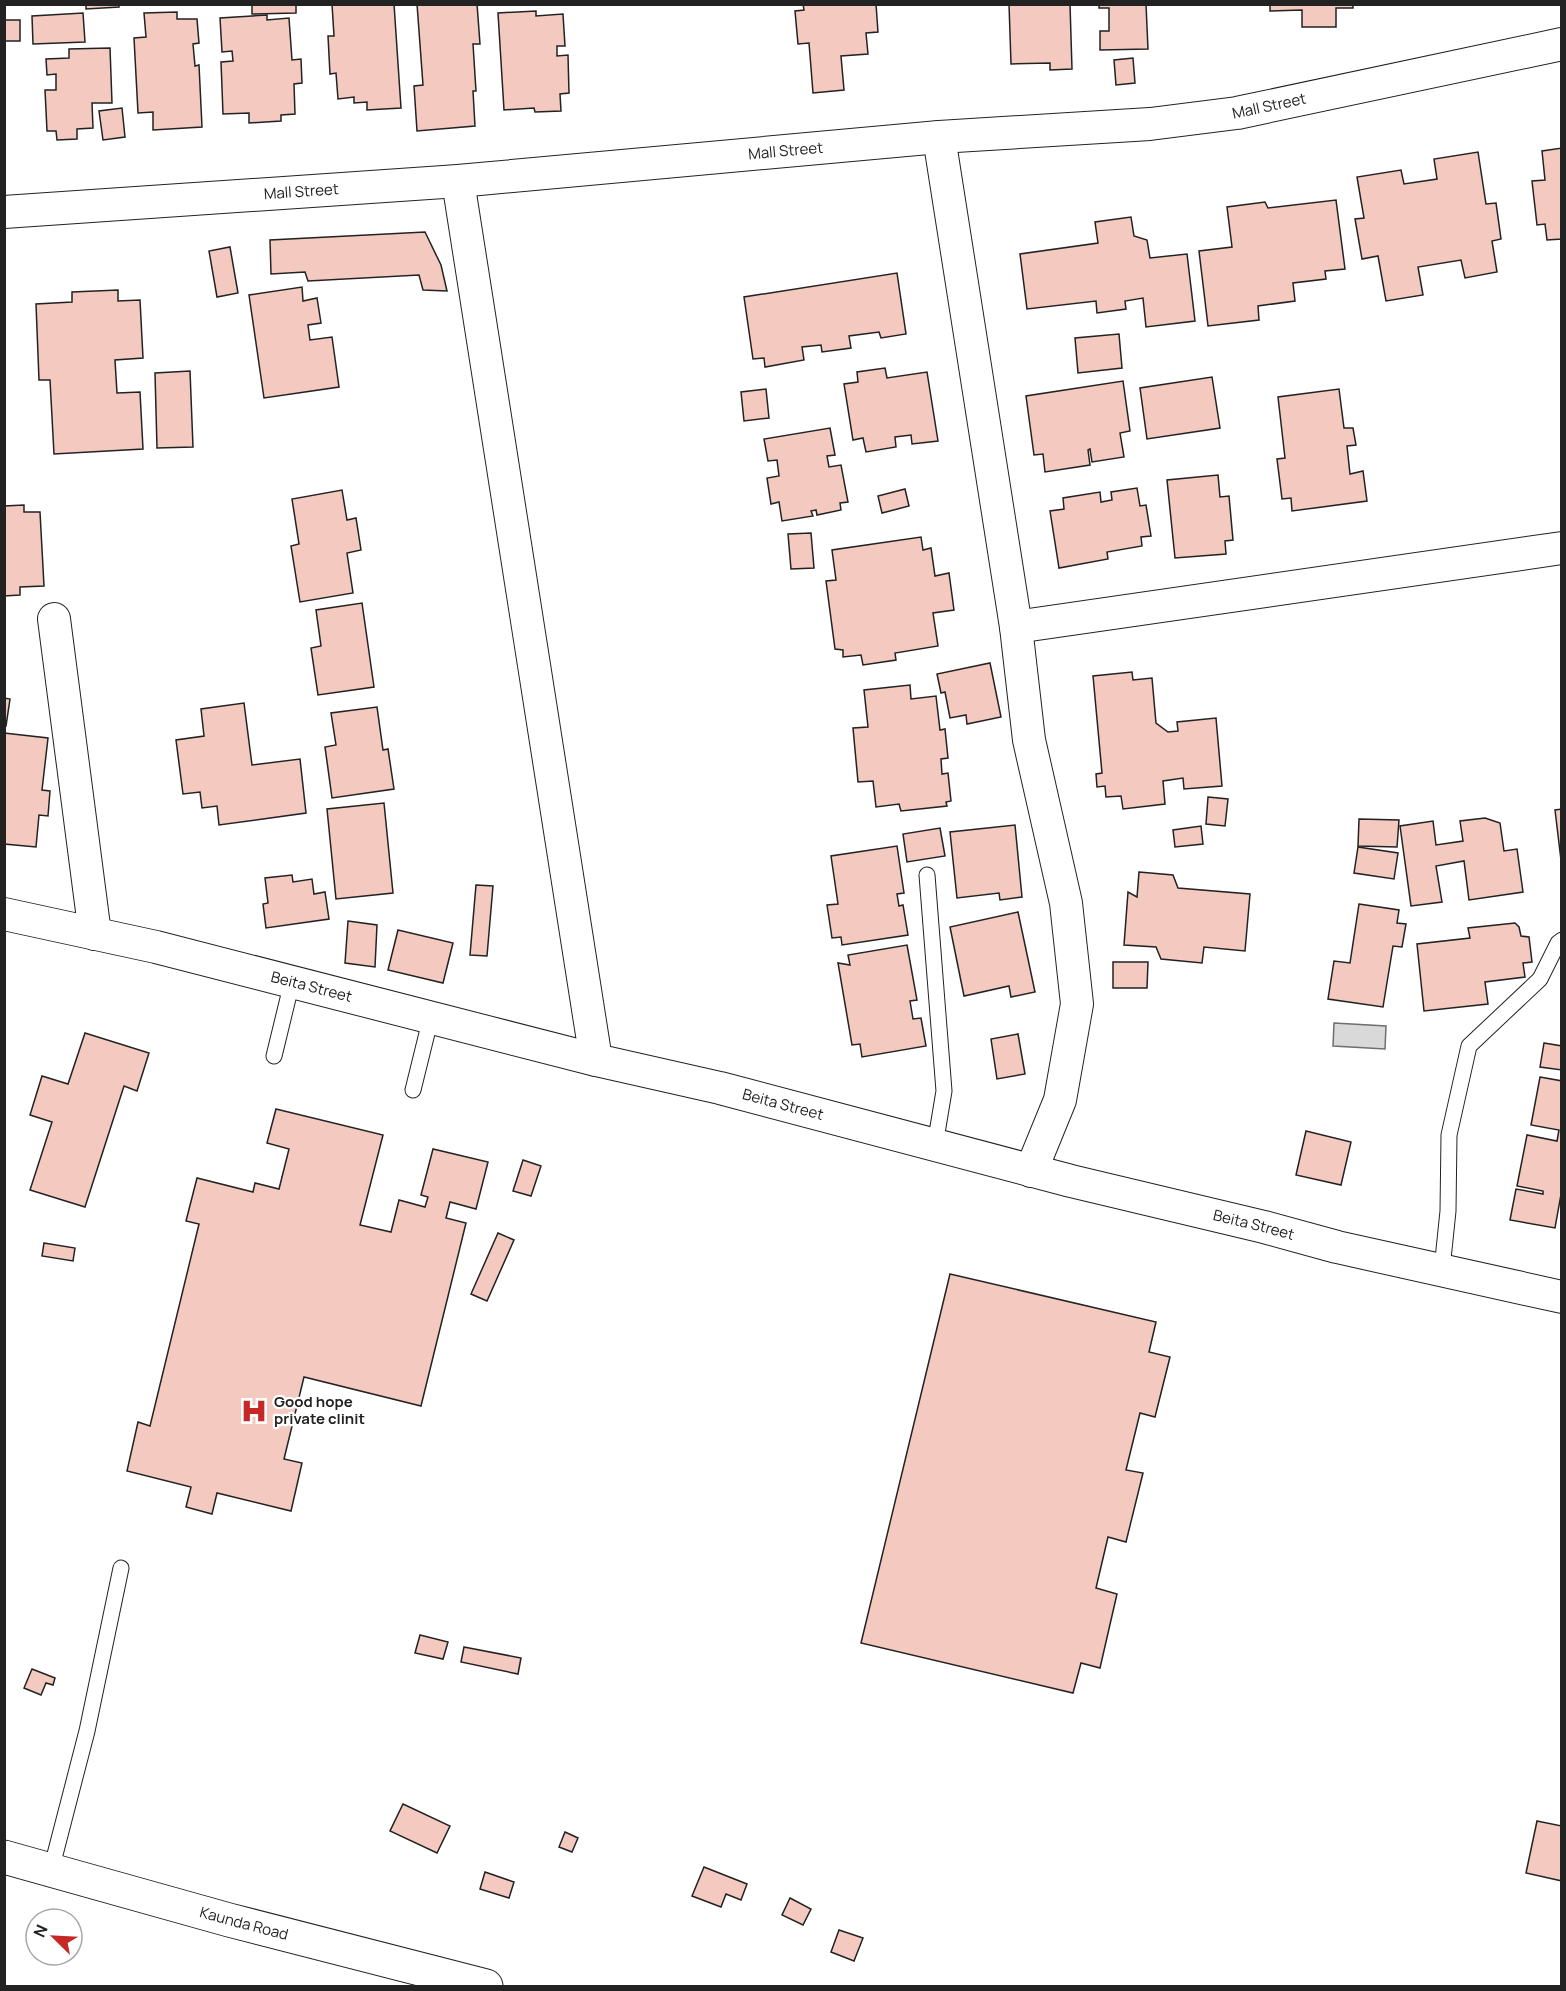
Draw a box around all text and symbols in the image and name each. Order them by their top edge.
street label: Mall Street [1230,88,1308,124]
street label: Mall Street [747,137,824,164]
street label: Mall Street [263,178,339,204]
street label: Beita Street [269,966,354,1007]
street label: Beita Street [740,1083,826,1125]
street label: Beita Street [1211,1204,1297,1245]
place label: Good hope private clinit [274,1391,365,1429]
hospital icon: Good hope private clinit [239,1396,269,1426]
street label: Kaunda Road [197,1901,291,1945]
north arrow [24,1907,84,1967]
text: N [28,1921,53,1941]

